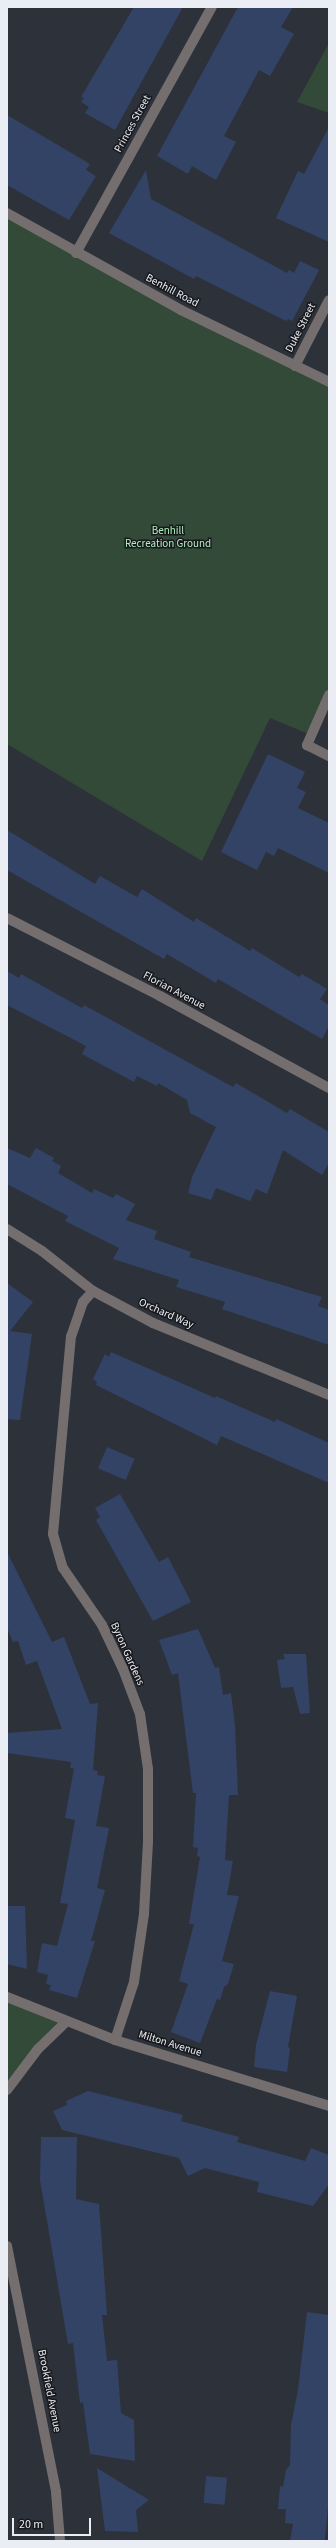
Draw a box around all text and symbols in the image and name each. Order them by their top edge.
street label: Princes Street [112,93,154,155]
street label: Benhill Road [143,272,201,310]
street label: Duke Street [283,301,319,355]
park label: Benhill Recreation Ground [125,525,211,551]
street label: Florian Avenue [141,969,207,1013]
street label: Orchard Way [136,1296,196,1332]
street label: Byron Gardens [107,1620,147,1688]
street label: Milton Avenue [137,2028,203,2060]
street label: Brookfield Avenue [35,2349,63,2433]
scale bar [14,2510,93,2536]
text: 20 m [19,2516,43,2533]

